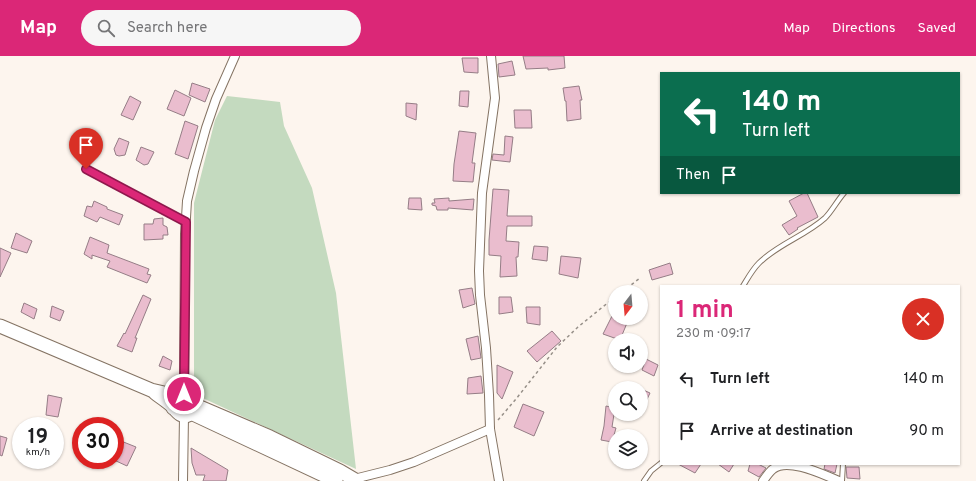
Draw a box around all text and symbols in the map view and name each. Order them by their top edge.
search box [81,10,361,46]
text: Map [20,16,57,40]
icon: search [95,17,117,39]
text: Search here [127,19,207,38]
text: Map [784,20,810,37]
text: Directions [832,20,896,37]
text: Saved [918,20,956,37]
text: 140 m [742,85,821,121]
icon: left [676,88,728,140]
text: Turn left [742,120,810,143]
pin [69,128,103,169]
icon: arrive [75,134,97,156]
icon: arrive [718,164,740,186]
text: Then [676,166,710,185]
north arrow [608,285,648,325]
map controls [608,285,648,469]
text: 1 min [676,296,734,326]
button: close [902,298,944,340]
text: 230 m · 09:17 [676,326,751,342]
button: sound [608,333,648,373]
icon: left [676,368,698,390]
text: Turn left [710,370,770,389]
text: 140 m [904,370,944,389]
position arrow [163,373,205,415]
button: search [608,381,648,421]
speed limit sign: 30 [72,417,124,469]
icon: arrive [676,420,698,442]
text: Arrive at destination [710,422,853,441]
text: 90 m [909,422,944,441]
text: 19 [28,425,48,451]
button: layers [608,429,648,469]
text: km/h [26,446,50,459]

